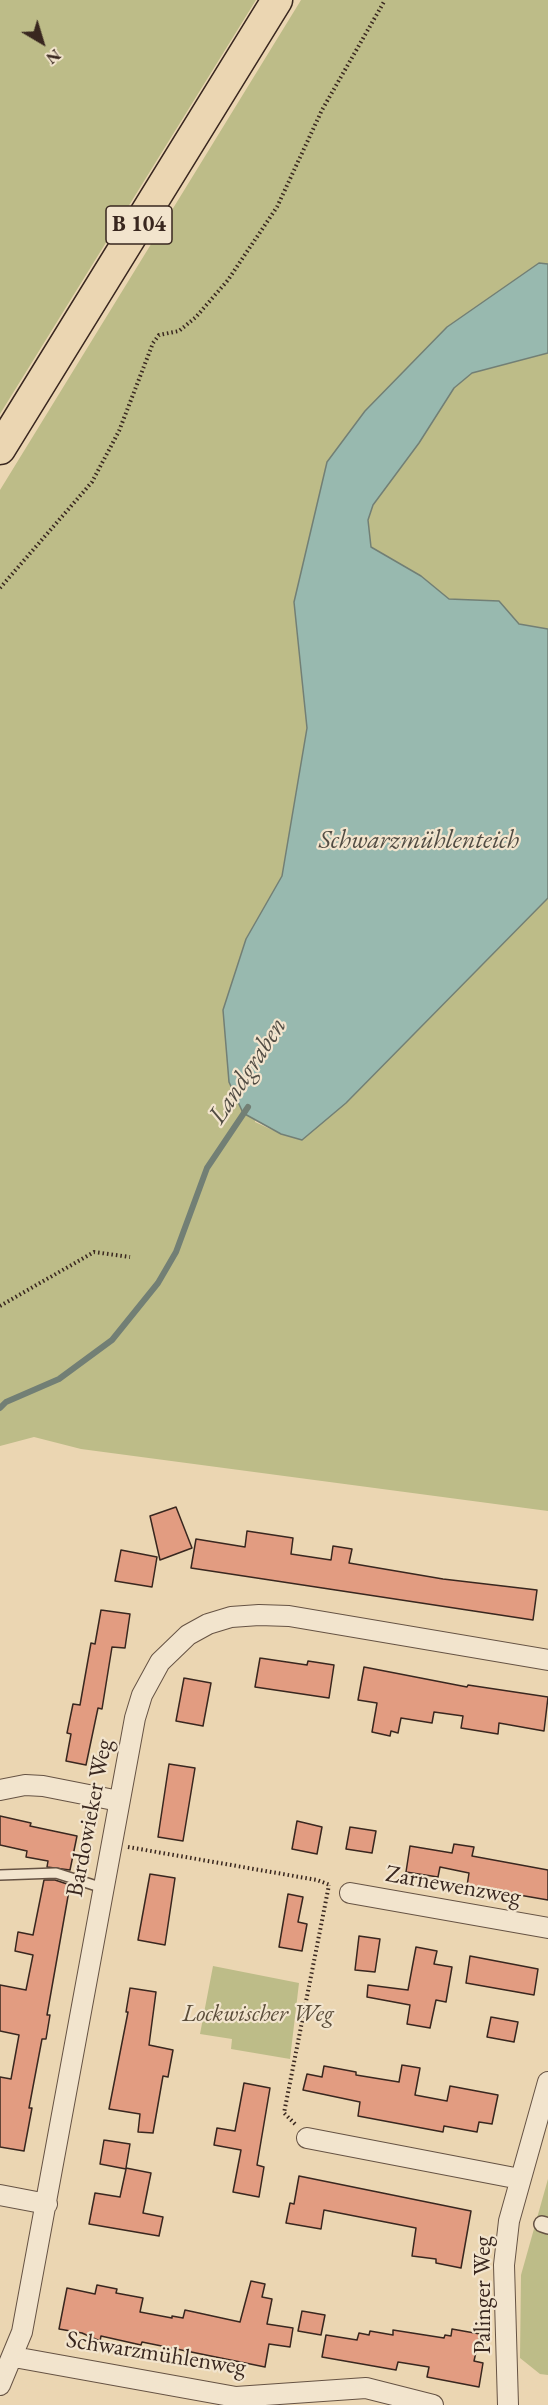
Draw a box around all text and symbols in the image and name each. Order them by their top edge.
north arrow [12,12,72,72]
text: N [42,44,65,69]
road number: B 104 [106,206,172,244]
water label: Schwarzmühlenteich [319,825,519,857]
water label: Landgraben [202,1012,294,1130]
street label: Bardowieker Weg [61,1737,119,1899]
street label: Zarnewenzweg [383,1860,523,1912]
park label: Lockwischer Weg [182,2000,334,2028]
street label: Palinger Weg [469,2236,497,2354]
street label: Schwarzmühlenweg [64,2326,248,2382]

